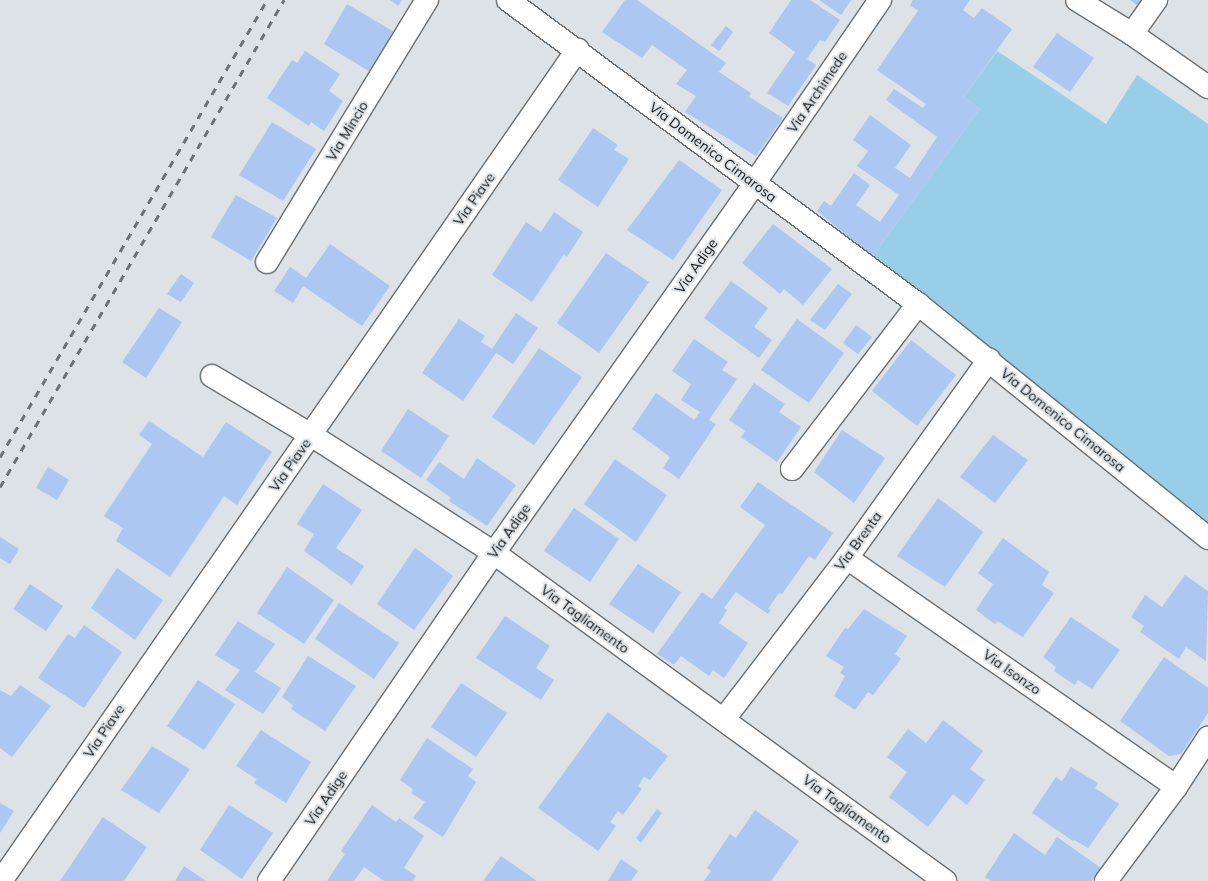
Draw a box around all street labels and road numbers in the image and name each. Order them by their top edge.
street label: Via Archimede [784,48,850,136]
street label: Via Mincio [323,98,371,164]
street label: Via Domenico Cimarosa [646,99,780,205]
street label: Via Piave [450,169,498,229]
street label: Via Adige [671,235,721,297]
street label: Via Domenico Cimarosa [997,365,1129,475]
street label: Via Piave [266,435,314,495]
street label: Via Adige [484,500,534,562]
street label: Via Brenta [831,508,885,574]
street label: Via Tagliamento [537,581,633,657]
street label: Via Isonzo [980,646,1044,698]
street label: Via Piave [80,701,128,761]
street label: Via Adige [301,767,351,829]
street label: Via Tagliamento [799,771,895,847]

